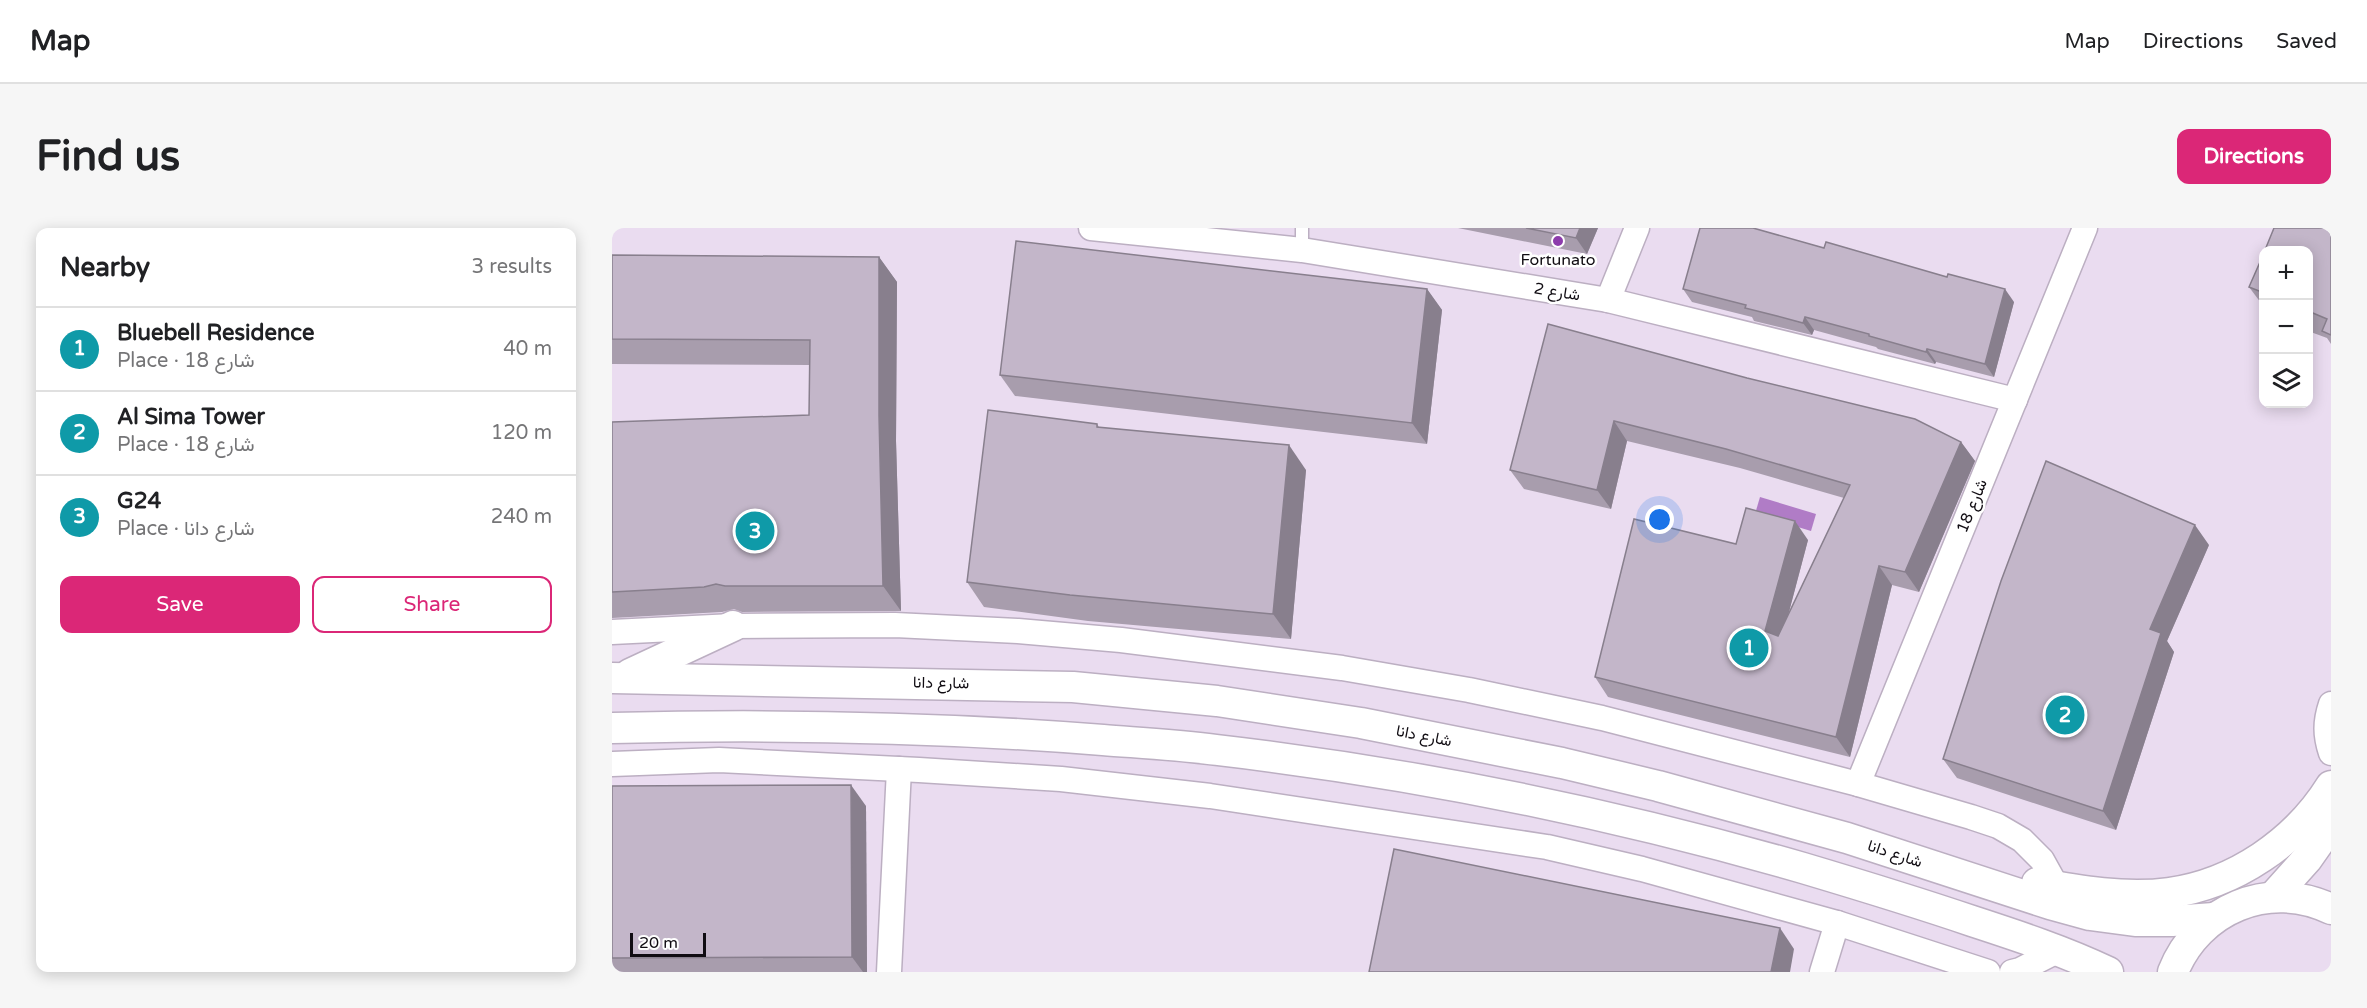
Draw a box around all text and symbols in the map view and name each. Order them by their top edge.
text: Map [30,24,90,58]
text: Map [2064,29,2110,54]
text: Directions [2143,29,2243,54]
text: Saved [2276,29,2337,54]
button: Directions [2177,129,2331,184]
text: Find us [36,131,180,182]
marker: Fortunato [1551,234,1565,248]
map controls [2259,246,2313,408]
button: + [2259,246,2313,300]
place label: Fortunato [1520,250,1596,270]
text: Nearby [60,252,150,283]
text: 3 results [472,255,552,279]
street label: شارع 2 [1532,278,1581,306]
button: − [2259,300,2313,354]
text: Bluebell Residence [117,320,314,346]
text: 1 [73,337,86,361]
text: 40 m [503,337,552,361]
text: Place · شارع 18 [117,349,255,373]
button: layers [2259,354,2313,408]
text: Al Sima Tower [117,404,265,430]
text: 2 [73,421,86,445]
text: 120 m [491,421,552,445]
text: Place · شارع 18 [117,433,255,457]
street label: شارع 18 [1952,476,1993,536]
text: G24 [117,488,161,514]
text: 3 [73,505,86,529]
text: 240 m [491,505,552,529]
your location [1645,505,1674,534]
pin: 3 [736,508,774,554]
text: Place · شارع دانا [117,517,255,541]
button: Save [60,576,300,633]
button: Share [312,576,552,633]
pin: 1 [1730,626,1768,670]
street label: شارع دانا [913,673,969,694]
pin: 2 [2046,692,2084,738]
street label: شارع دانا [1394,721,1454,752]
street label: شارع دانا [1865,836,1925,873]
scale bar [630,930,706,958]
text: 20 m [639,933,678,953]

